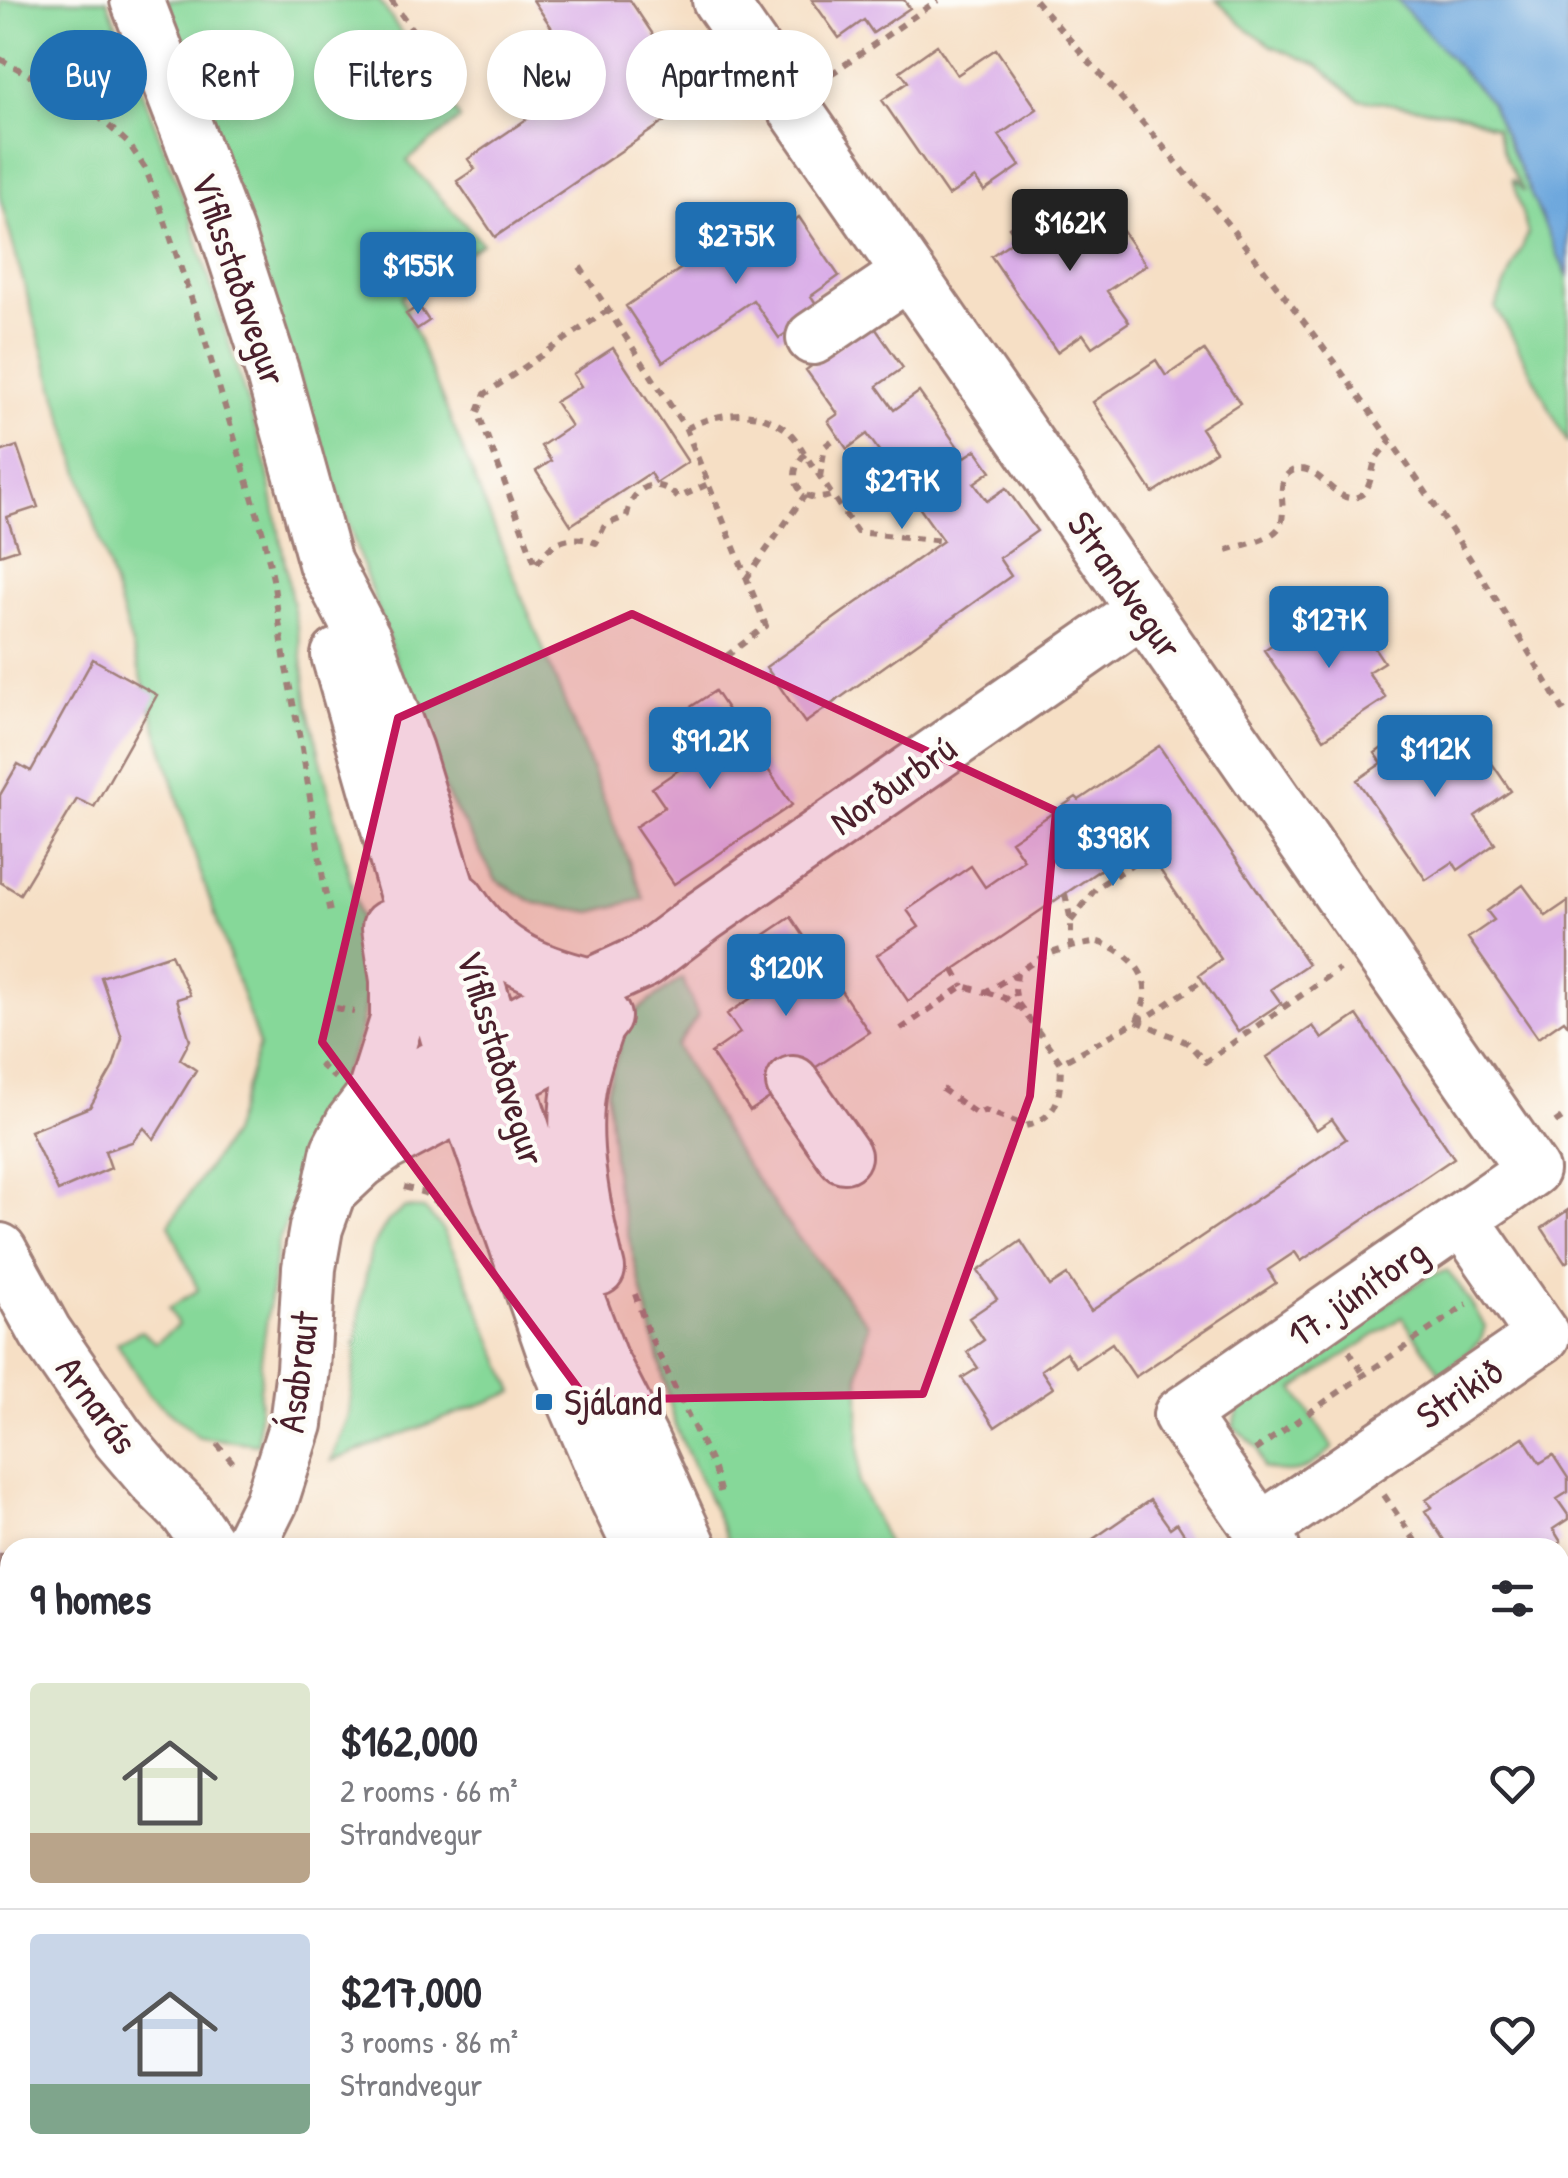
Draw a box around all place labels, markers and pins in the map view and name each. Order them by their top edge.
pin: $162K [1000,189,1140,274]
pin: $275K [666,202,806,287]
pin: $155K [348,232,488,317]
pin: $217K [832,447,972,532]
pin: $127K [1259,586,1399,671]
pin: $91.2K [629,707,791,792]
pin: $112K [1365,715,1505,800]
pin: $398K [1043,804,1183,889]
pin: $120K [716,934,856,1019]
place label: Sjáland [564,1375,662,1427]
marker: Sjáland [533,1391,555,1413]

